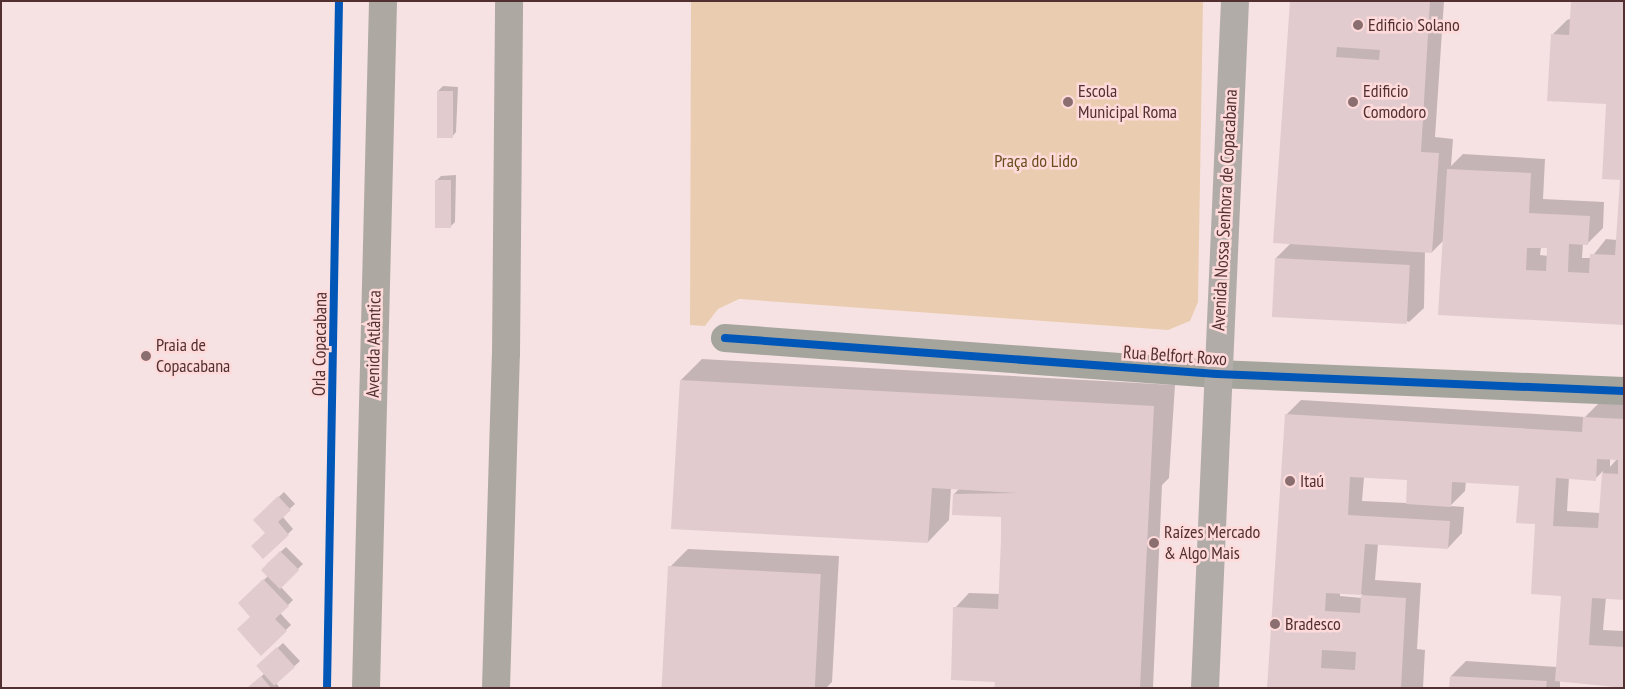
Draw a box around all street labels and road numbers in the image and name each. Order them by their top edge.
street label: Avenida Nossa Senhora de Copacabana [1208,89,1242,331]
street label: Avenida Atlântica [362,290,386,398]
street label: Orla Copacabana [308,292,332,396]
street label: Rua Belfort Roxo [1122,342,1228,370]

